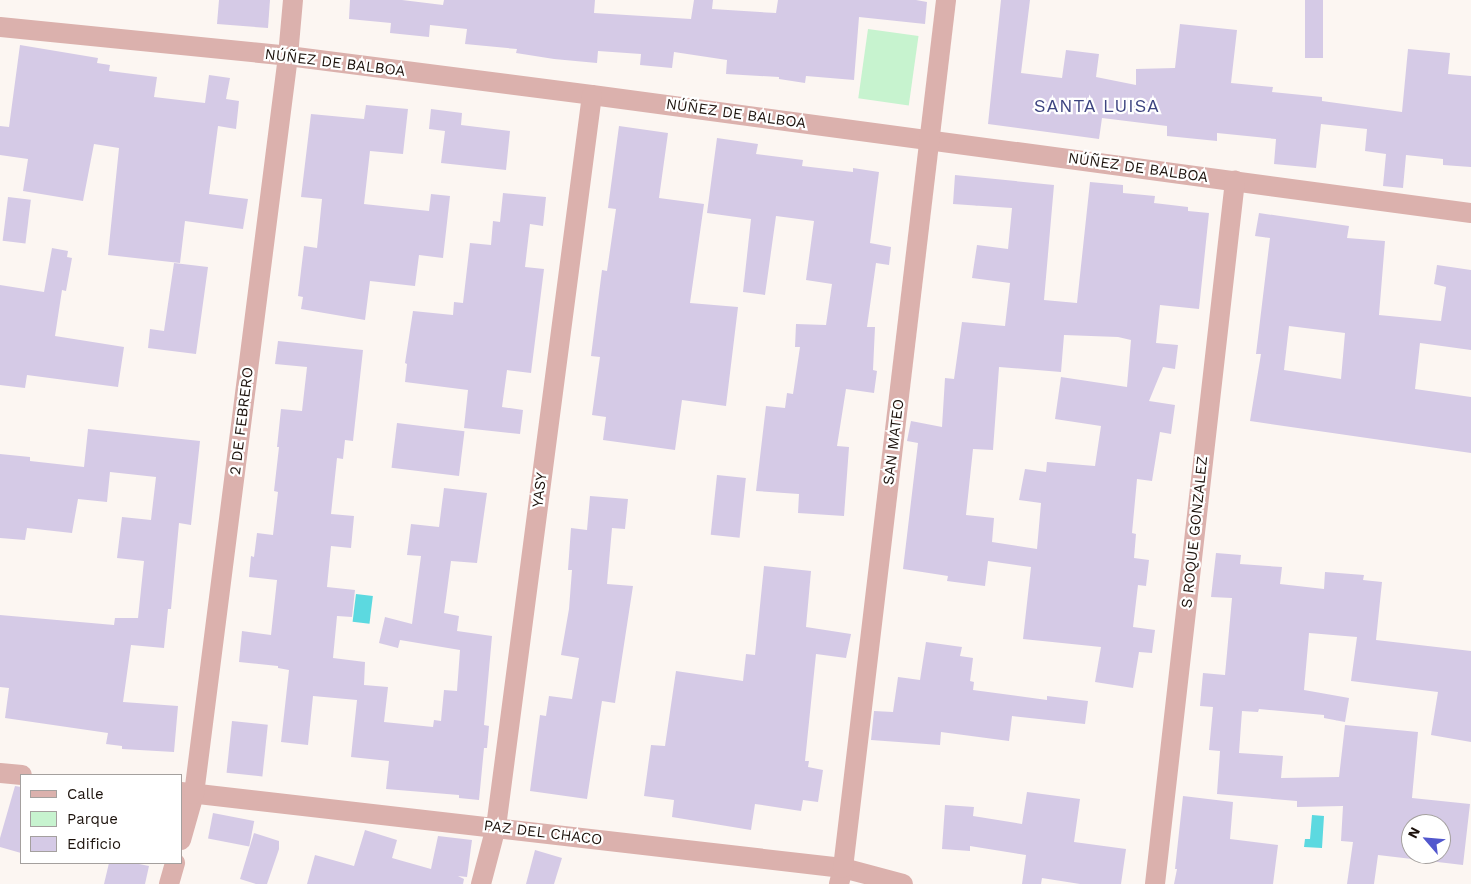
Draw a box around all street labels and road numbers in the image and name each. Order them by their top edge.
street label: NÚÑEZ DE BALBOA [264,45,406,81]
street label: NÚÑEZ DE BALBOA [665,95,807,133]
street label: NÚÑEZ DE BALBOA [1067,149,1209,187]
street label: 2 DE FEBRERO [226,366,258,476]
street label: SAN MATEO [880,398,908,486]
street label: S ROQUE GONZALEZ [1178,455,1212,609]
street label: YASY [529,471,551,509]
street label: PAZ DEL CHACO [482,817,604,849]

